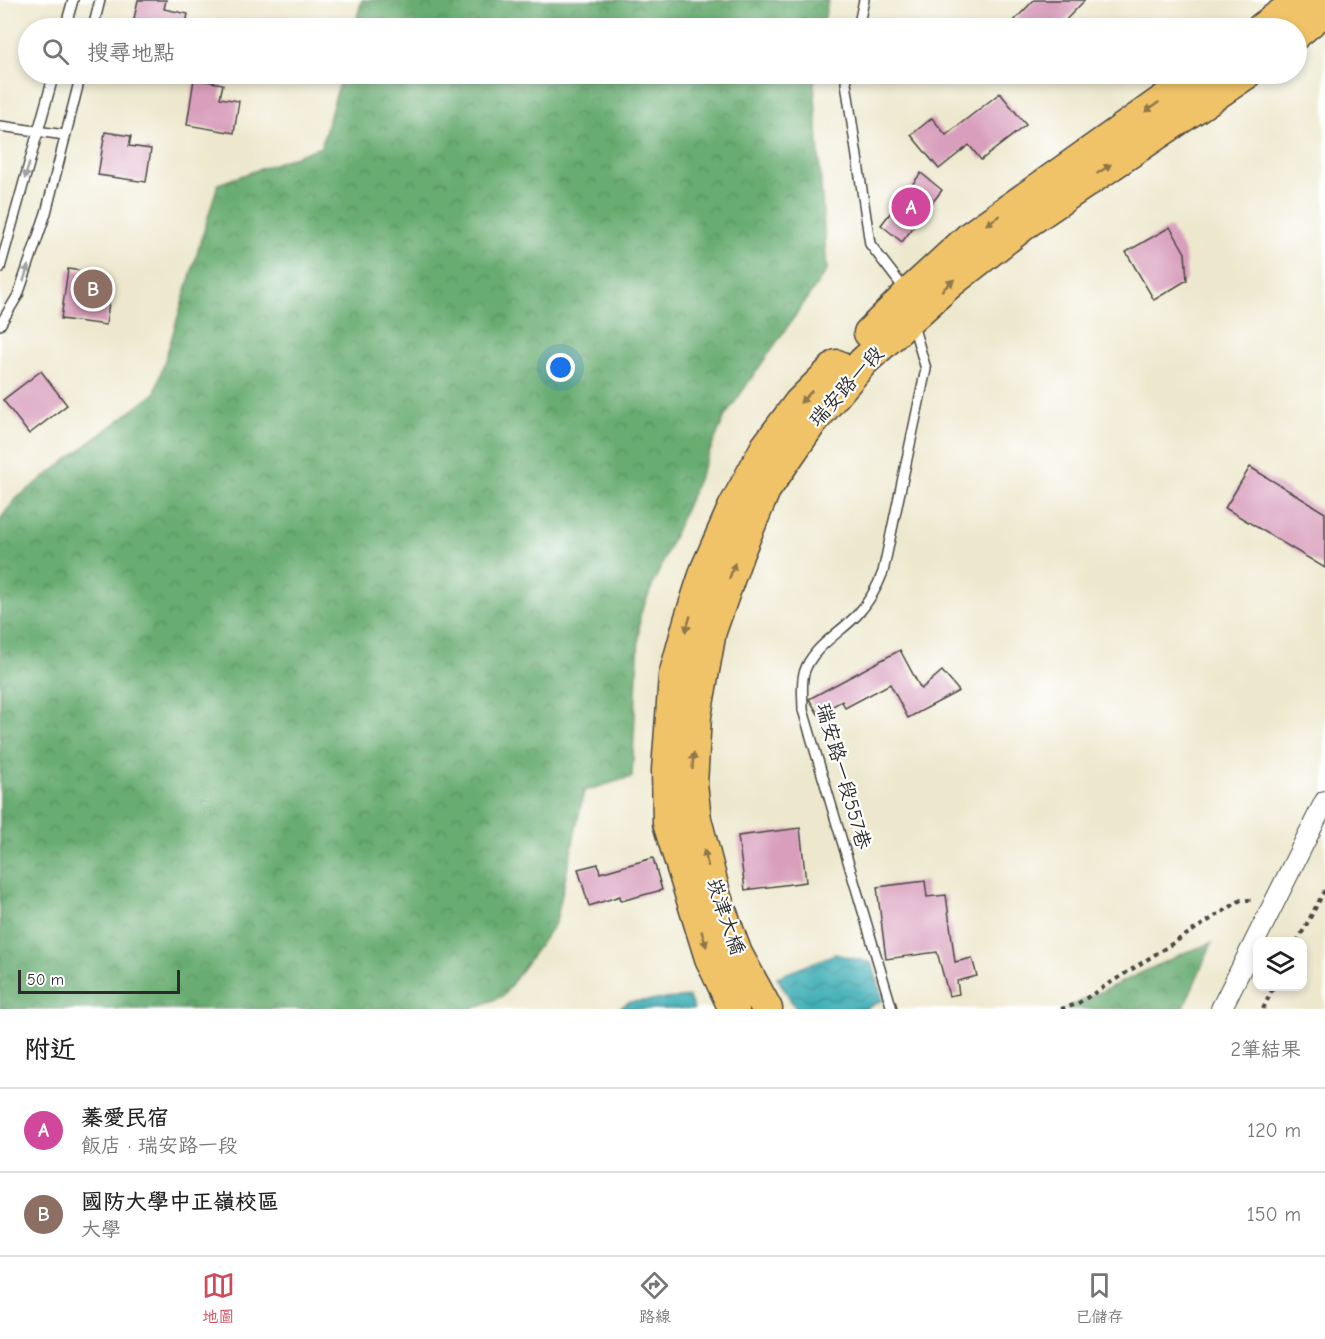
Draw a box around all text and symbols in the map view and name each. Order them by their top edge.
search box [18,18,1307,84]
icon: search [39,35,72,68]
text: 搜尋地點 [87,40,175,66]
one-way arrow [1145,101,1161,113]
one-way arrow [22,161,32,180]
one-way arrow [1096,164,1113,175]
pin: A [892,184,930,230]
one-way arrow [986,214,1002,226]
one-way arrow [21,264,31,282]
pin: B [74,266,112,312]
one-way arrow [940,278,955,292]
street label: 瑞安路一段 [804,341,888,431]
your location [546,353,575,382]
one-way arrow [799,389,813,404]
one-way arrow [728,562,738,580]
one-way arrow [683,615,692,633]
street label: 瑞安路一段557巷 [812,700,876,853]
one-way arrow [688,751,698,770]
one-way arrow [701,849,711,867]
street label: 崁津大橋 [702,875,749,958]
one-way arrow [700,930,709,948]
map controls [1253,937,1307,991]
button: layers [1253,937,1307,991]
scale bar [18,967,180,994]
text: 50 m [27,971,64,989]
text: 附近 [24,1035,76,1065]
text: 2筆結果 [1231,1038,1301,1061]
text: 蓁愛民宿 [81,1105,169,1131]
text: A [38,1119,49,1142]
text: 120 m [1247,1119,1301,1142]
text: 飯店 · 瑞安路一段 [81,1134,238,1157]
text: 國防大學中正嶺校區 [81,1189,279,1215]
text: B [37,1203,50,1226]
text: 150 m [1247,1203,1301,1226]
text: 大學 [81,1218,121,1241]
tab: 地圖 [202,1269,235,1327]
tab: 路線 [638,1269,671,1327]
tab: 已儲存 [1075,1269,1123,1327]

